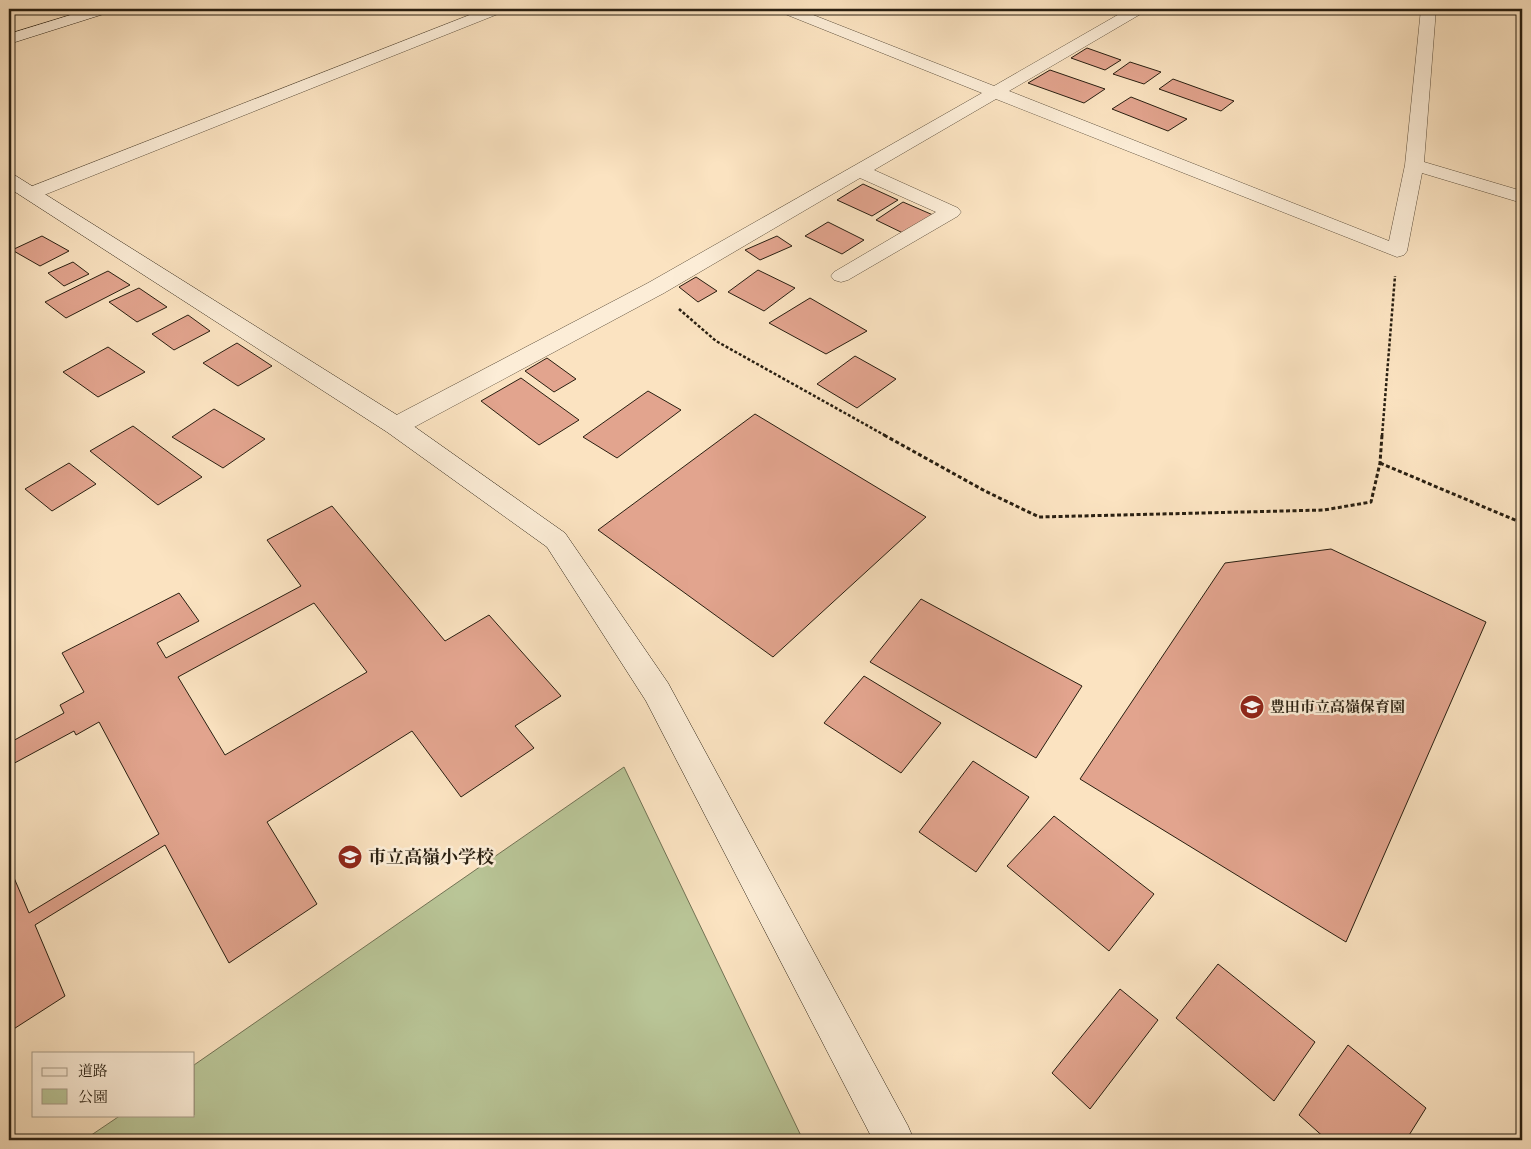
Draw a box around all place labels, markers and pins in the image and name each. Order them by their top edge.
school or university icon: 豊田市立高嶺保育園 [1239,694,1265,720]
place label: 豊田市立高嶺保育園 [1270,697,1405,717]
school or university icon: 市立高嶺小学校 [337,844,363,870]
place label: 市立高嶺小学校 [368,845,494,869]

